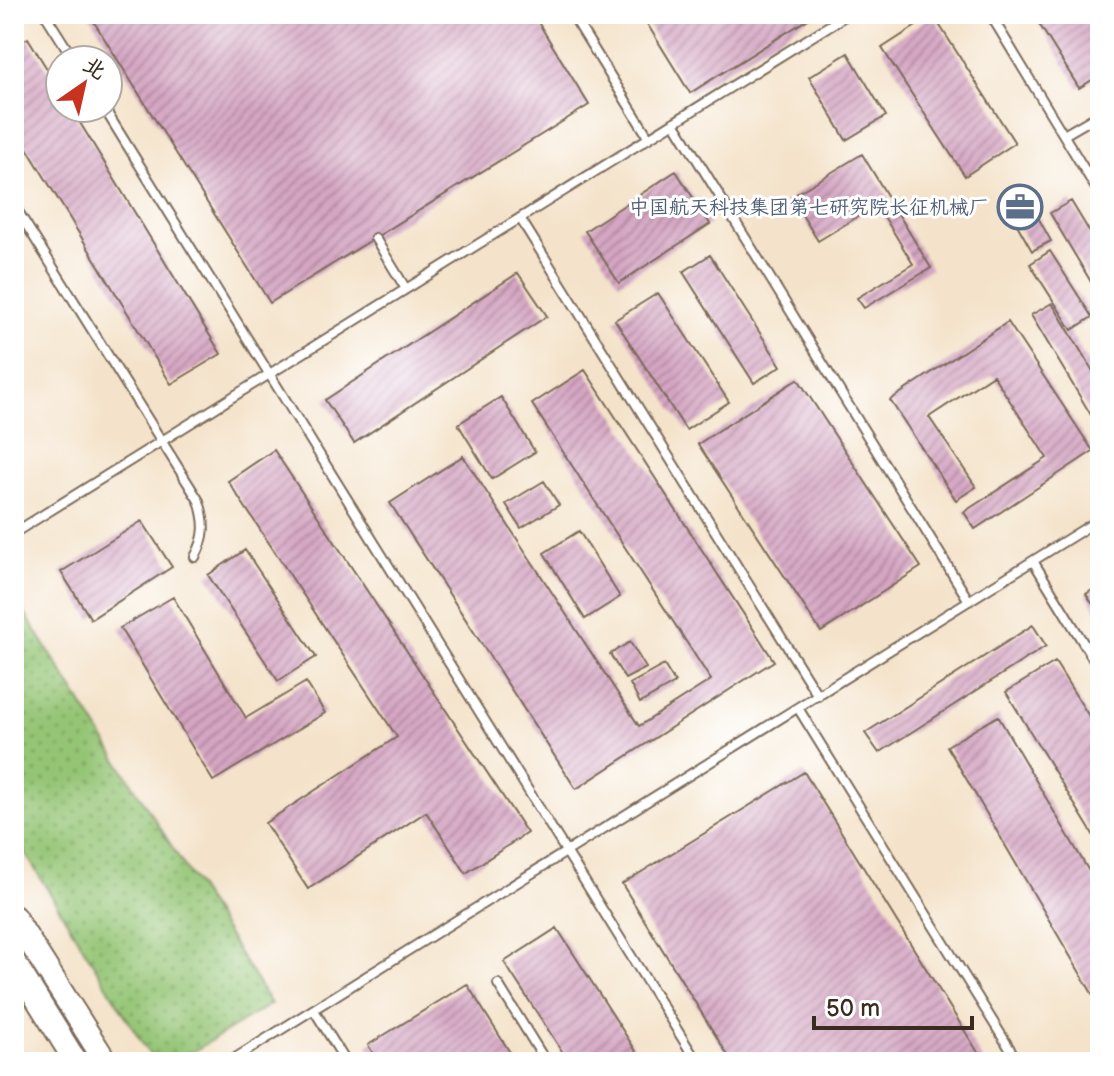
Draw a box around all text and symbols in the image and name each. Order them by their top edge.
north arrow [44,44,124,124]
text: 北 [78,51,111,86]
office icon: 中国航天科技集团第七研究院长征机械厂 [996,183,1044,231]
place label: 中国航天科技集团第七研究院长征机械厂 [629,196,989,220]
scale bar [814,980,972,1030]
text: 50 m [826,994,880,1023]

